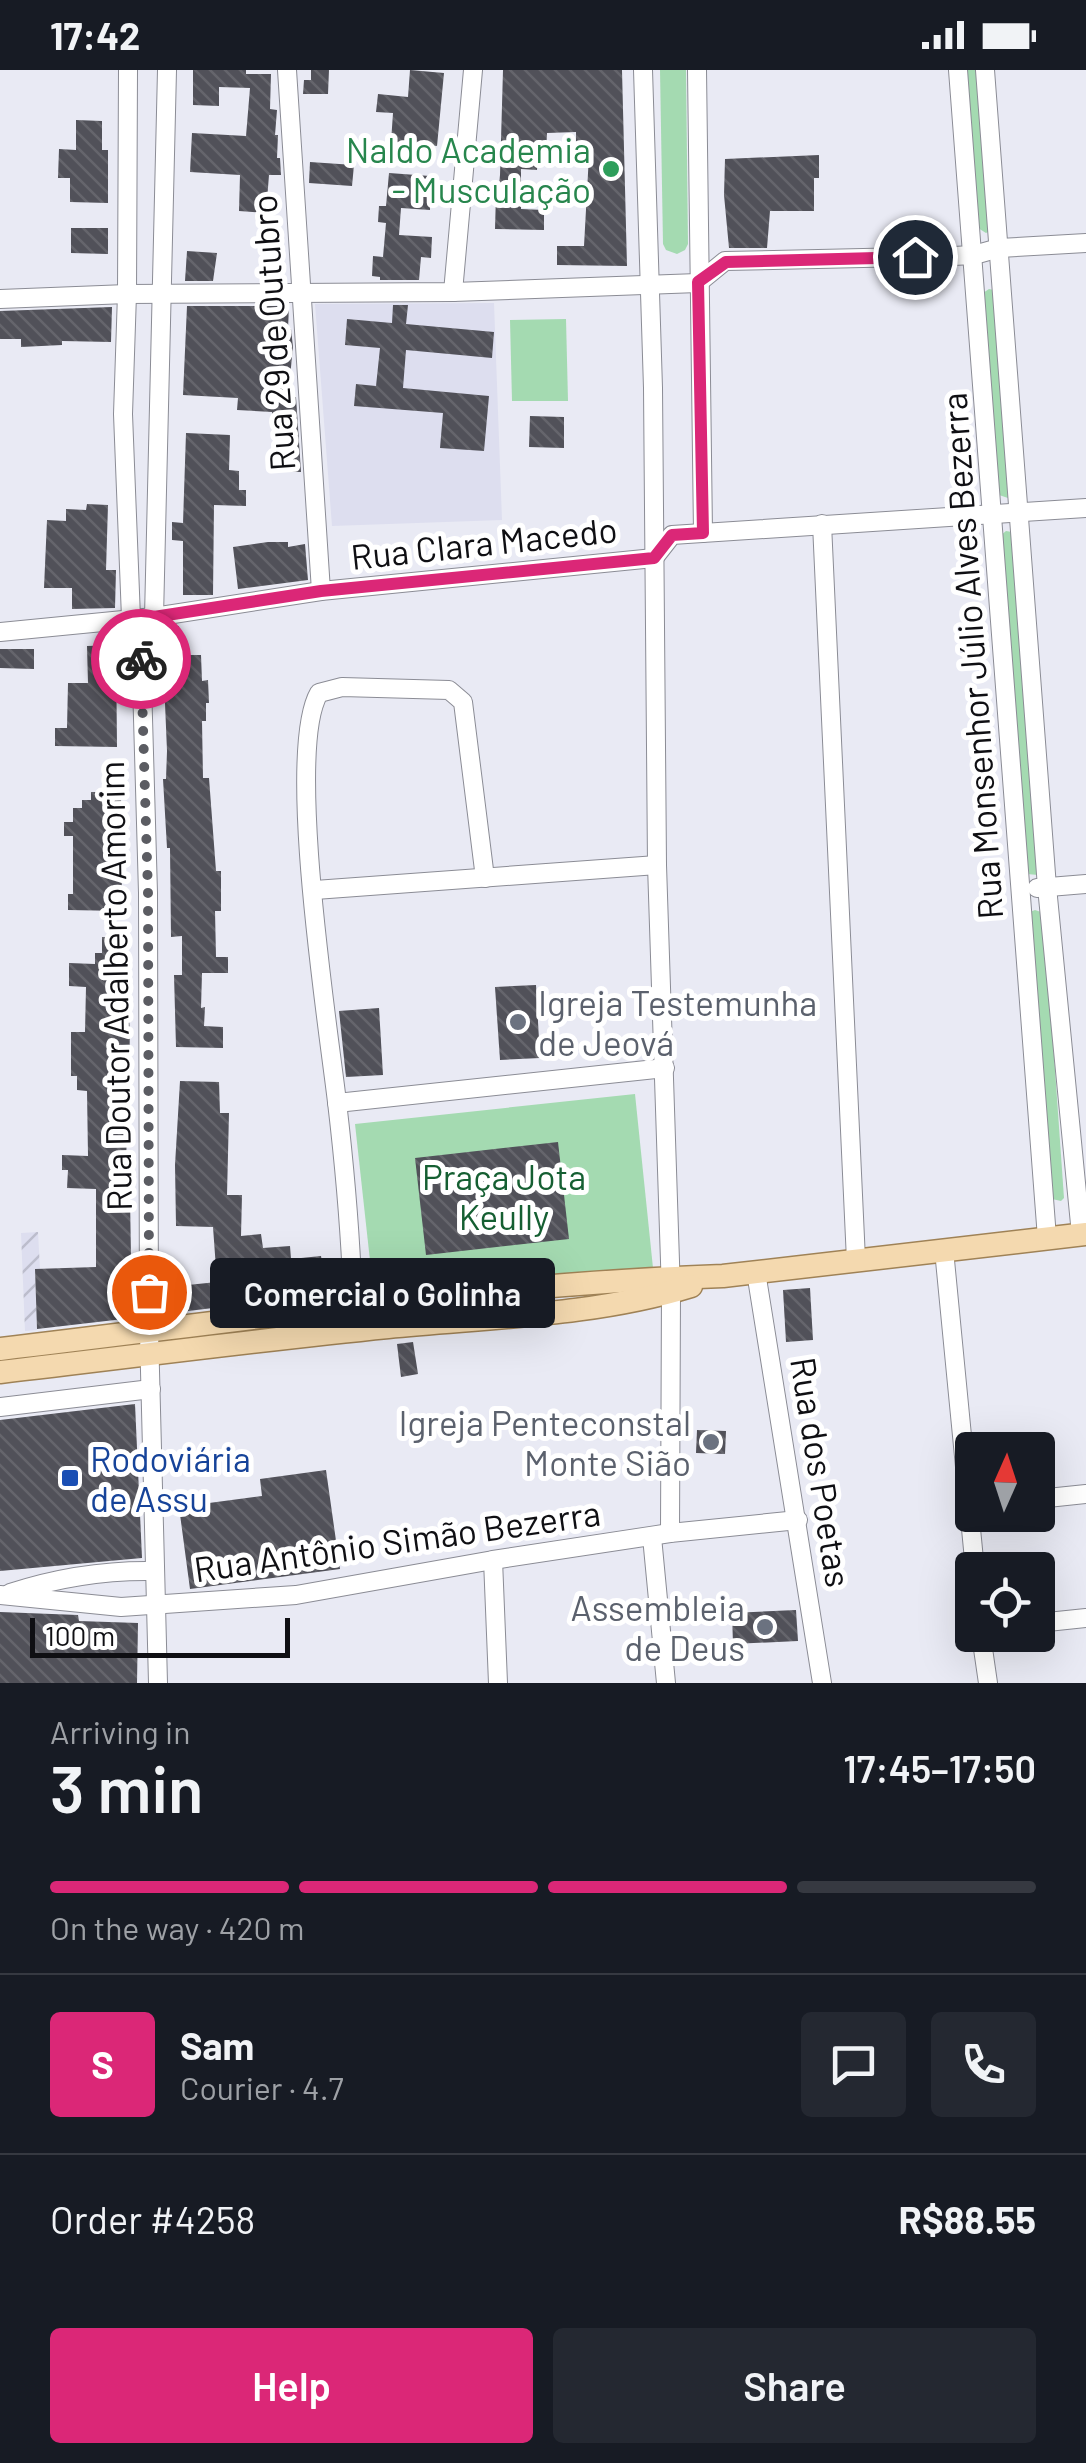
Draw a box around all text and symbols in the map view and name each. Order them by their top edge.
text: 17:42 [50,12,140,58]
place label: Naldo Academia - Musculação [346,128,591,210]
marker: Naldo Academia - Musculação [600,158,622,180]
street label: Rua 29 de Outubro [241,194,303,472]
pin [873,215,958,300]
icon: home [888,230,943,285]
street label: Rua Monsenhor Júlio Alves Bezerra [932,391,1010,921]
street label: Rua Clara Macedo [349,507,619,577]
courier [91,609,191,709]
icon: bike [114,632,169,687]
street label: Rua Doutor Adalberto Amorim [89,761,139,1211]
place label: Igreja Testemunha de Jeová [538,981,817,1063]
marker: Igreja Testemunha de Jeová [507,1011,529,1033]
park label: Praça Jota Keully [422,1155,586,1237]
pin [107,1250,192,1335]
callout: Comercial o Golinha [209,1257,554,1327]
icon: bag [122,1265,177,1320]
text: Comercial o Golinha [244,1274,521,1312]
street label: Rua dos Poetas [783,1354,861,1590]
place label: Igreja Penteconstal Monte Sião [399,1401,691,1483]
marker: Igreja Penteconstal Monte Sião [700,1431,722,1453]
north arrow [955,1432,1055,1532]
map controls [955,1432,1055,1652]
place label: Rodoviária de Assu [90,1437,251,1519]
marker: Rodoviária de Assu [59,1467,81,1489]
street label: Rua Antônio Simão Bezerra [191,1491,603,1589]
button: locate [955,1552,1055,1652]
place label: Assembleia de Deus [570,1586,745,1668]
scale bar [30,1613,290,1658]
marker: Assembleia de Deus [754,1616,776,1638]
text: 100 m [45,1618,115,1652]
text: Arriving in [50,1712,190,1750]
text: 17:45–17:50 [843,1745,1036,1791]
text: 3 min [50,1748,203,1826]
text: On the way · 420 m [50,1908,305,1946]
button: chat [801,2012,906,2117]
button: phone [931,2012,1036,2117]
text: Sam [180,2022,254,2068]
text: S [91,2041,114,2087]
text: Courier · 4.7 [180,2068,344,2106]
text: Order #4258 [50,2196,255,2242]
text: R$88.55 [899,2196,1036,2242]
button: Help [50,2328,533,2443]
button: Share [553,2328,1036,2443]

